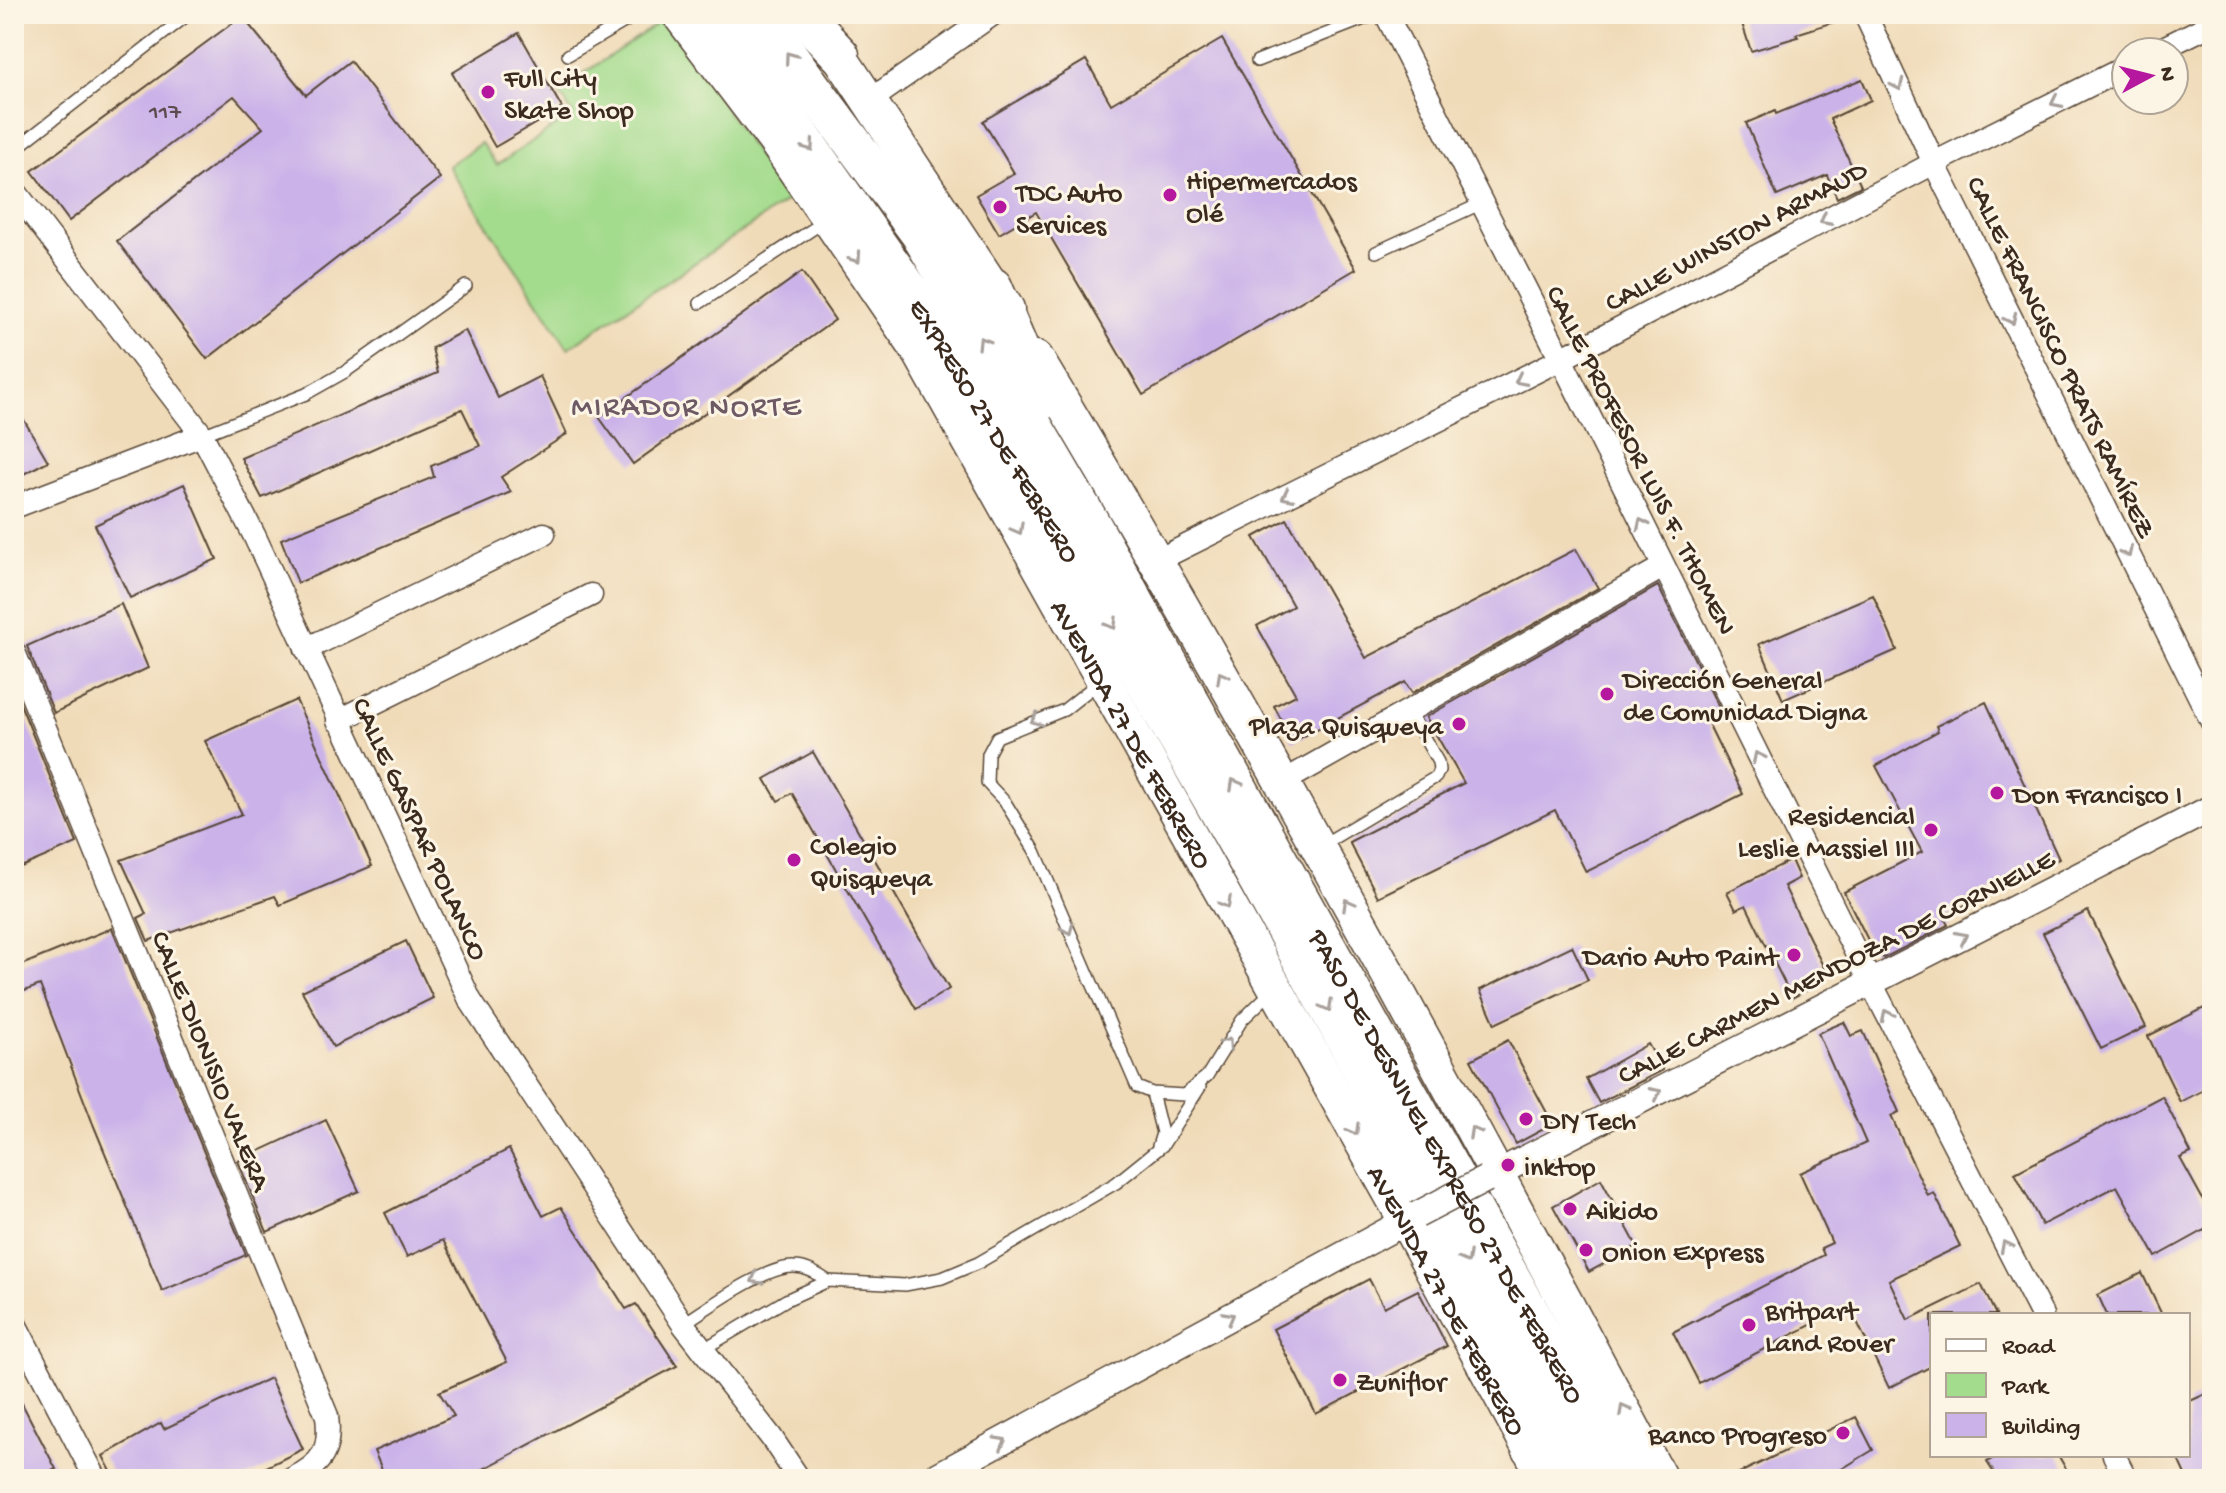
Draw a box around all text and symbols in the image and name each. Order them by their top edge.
north arrow [2110,36,2190,116]
one-way arrow [785,52,800,66]
place label: Full City Skate Shop [503,64,634,129]
text: N [2152,65,2180,83]
one-way arrow [1888,77,1904,91]
marker: Full City Skate Shop [479,83,497,101]
one-way arrow [2050,92,2065,107]
house number: 117 [148,99,181,128]
one-way arrow [799,137,814,151]
street label: CALLE WINSTON ARMAUD [1600,154,1874,321]
place label: Hipermercados Olé [1186,167,1357,232]
street label: CALLE FRANCISCO PRATS RAMÍREZ [1957,172,2161,545]
place label: TDC Auto Services [1014,179,1122,244]
marker: Hipermercados Olé [1161,186,1179,204]
marker: TDC Auto Services [991,198,1009,216]
one-way arrow [1819,211,1833,226]
one-way arrow [846,250,861,264]
street label: CALLE PROFESOR LUIS F. THOMEN [1536,281,1742,641]
street label: EXPRESO 27 DE FEBRERO [900,293,1085,570]
one-way arrow [2001,310,2017,325]
one-way arrow [977,336,993,351]
one-way arrow [1514,370,1528,386]
district label: MIRADOR NORTE [571,392,803,427]
one-way arrow [1281,486,1296,501]
one-way arrow [1636,518,1652,533]
one-way arrow [1008,520,1024,535]
one-way arrow [2117,543,2133,558]
street label: AVENIDA 27 DE FEBRERO [1041,595,1218,876]
one-way arrow [1102,615,1118,630]
place label: Dirección General de Comunidad Digna [1621,666,1868,731]
one-way arrow [1216,671,1232,686]
marker: Dirección General de Comunidad Digna [1598,685,1616,703]
street label: CALLE GASPAR POLANCO [343,693,493,967]
one-way arrow [1030,710,1044,727]
place label: Plaza Quisqueya [1248,712,1444,745]
marker: Plaza Quisqueya [1450,715,1468,733]
one-way arrow [1752,750,1768,765]
one-way arrow [1229,778,1245,793]
place label: Don Francisco I [2011,781,2182,814]
marker: Don Francisco I [1988,784,2006,802]
place label: Residencial Leslie Massiel III [1738,802,1915,867]
marker: Residencial Leslie Massiel III [1922,821,1940,839]
place label: Colegio Quisqueya [810,832,933,897]
street label: CALLE CARMEN MENDOZA DE CORNIELLE [1613,843,2062,1094]
marker: Colegio Quisqueya [785,851,803,869]
one-way arrow [1217,895,1232,909]
one-way arrow [1343,898,1358,912]
one-way arrow [1059,921,1075,935]
street label: PASO DE DESNIVEL EXPRESO 27 DE FEBRERO [1299,924,1590,1411]
street label: CALLE DIONISIO VALERA [142,927,277,1198]
one-way arrow [1954,931,1969,946]
place label: Dario Auto Paint [1581,943,1781,976]
marker: Dario Auto Paint [1785,946,1803,964]
one-way arrow [1318,998,1333,1012]
one-way arrow [1881,1008,1896,1023]
one-way arrow [1217,1038,1232,1052]
one-way arrow [1647,1087,1662,1102]
place label: DIY Tech [1540,1107,1636,1140]
marker: DIY Tech [1517,1110,1535,1128]
one-way arrow [1344,1121,1360,1135]
one-way arrow [1468,1126,1484,1140]
place label: inktop [1524,1153,1596,1186]
marker: inktop [1499,1156,1517,1174]
street label: AVENIDA 27 DE FEBRERO [1357,1161,1531,1443]
place label: Aikido [1586,1197,1658,1230]
marker: Aikido [1561,1200,1579,1218]
place label: Onion Express [1602,1238,1764,1271]
one-way arrow [2000,1239,2015,1254]
marker: Onion Express [1577,1241,1595,1259]
one-way arrow [1456,1250,1472,1264]
one-way arrow [750,1269,765,1285]
place label: Britpart Land Rover [1764,1297,1895,1362]
one-way arrow [1221,1312,1236,1327]
legend [1930,1313,2190,1457]
marker: Britpart Land Rover [1740,1316,1758,1334]
text: Road [2002,1334,2056,1363]
place label: Zuniflor [1356,1368,1448,1401]
marker: Zuniflor [1331,1371,1349,1389]
text: Park [2001,1374,2050,1403]
one-way arrow [1618,1404,1633,1419]
text: Building [2001,1414,2080,1443]
place label: Banco Progreso [1647,1421,1827,1454]
marker: Banco Progreso [1834,1424,1852,1442]
one-way arrow [993,1436,1007,1451]

